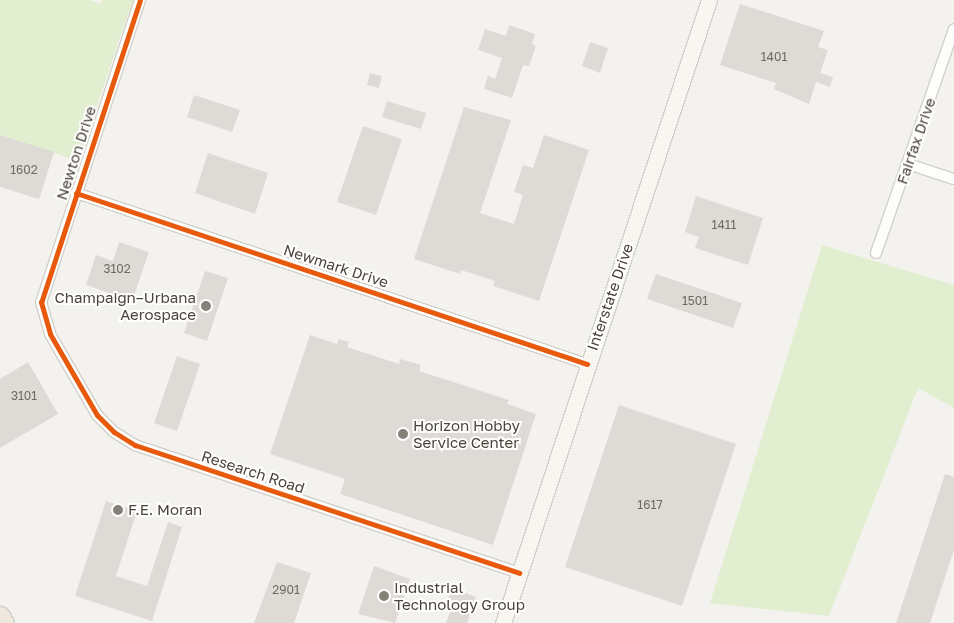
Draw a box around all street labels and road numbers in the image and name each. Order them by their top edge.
street label: Fairfax Drive [893,95,939,187]
street label: Newton Drive [52,104,100,202]
street label: Newmark Drive [281,241,391,291]
street label: Interstate Drive [583,241,637,353]
street label: Research Road [199,447,307,497]

